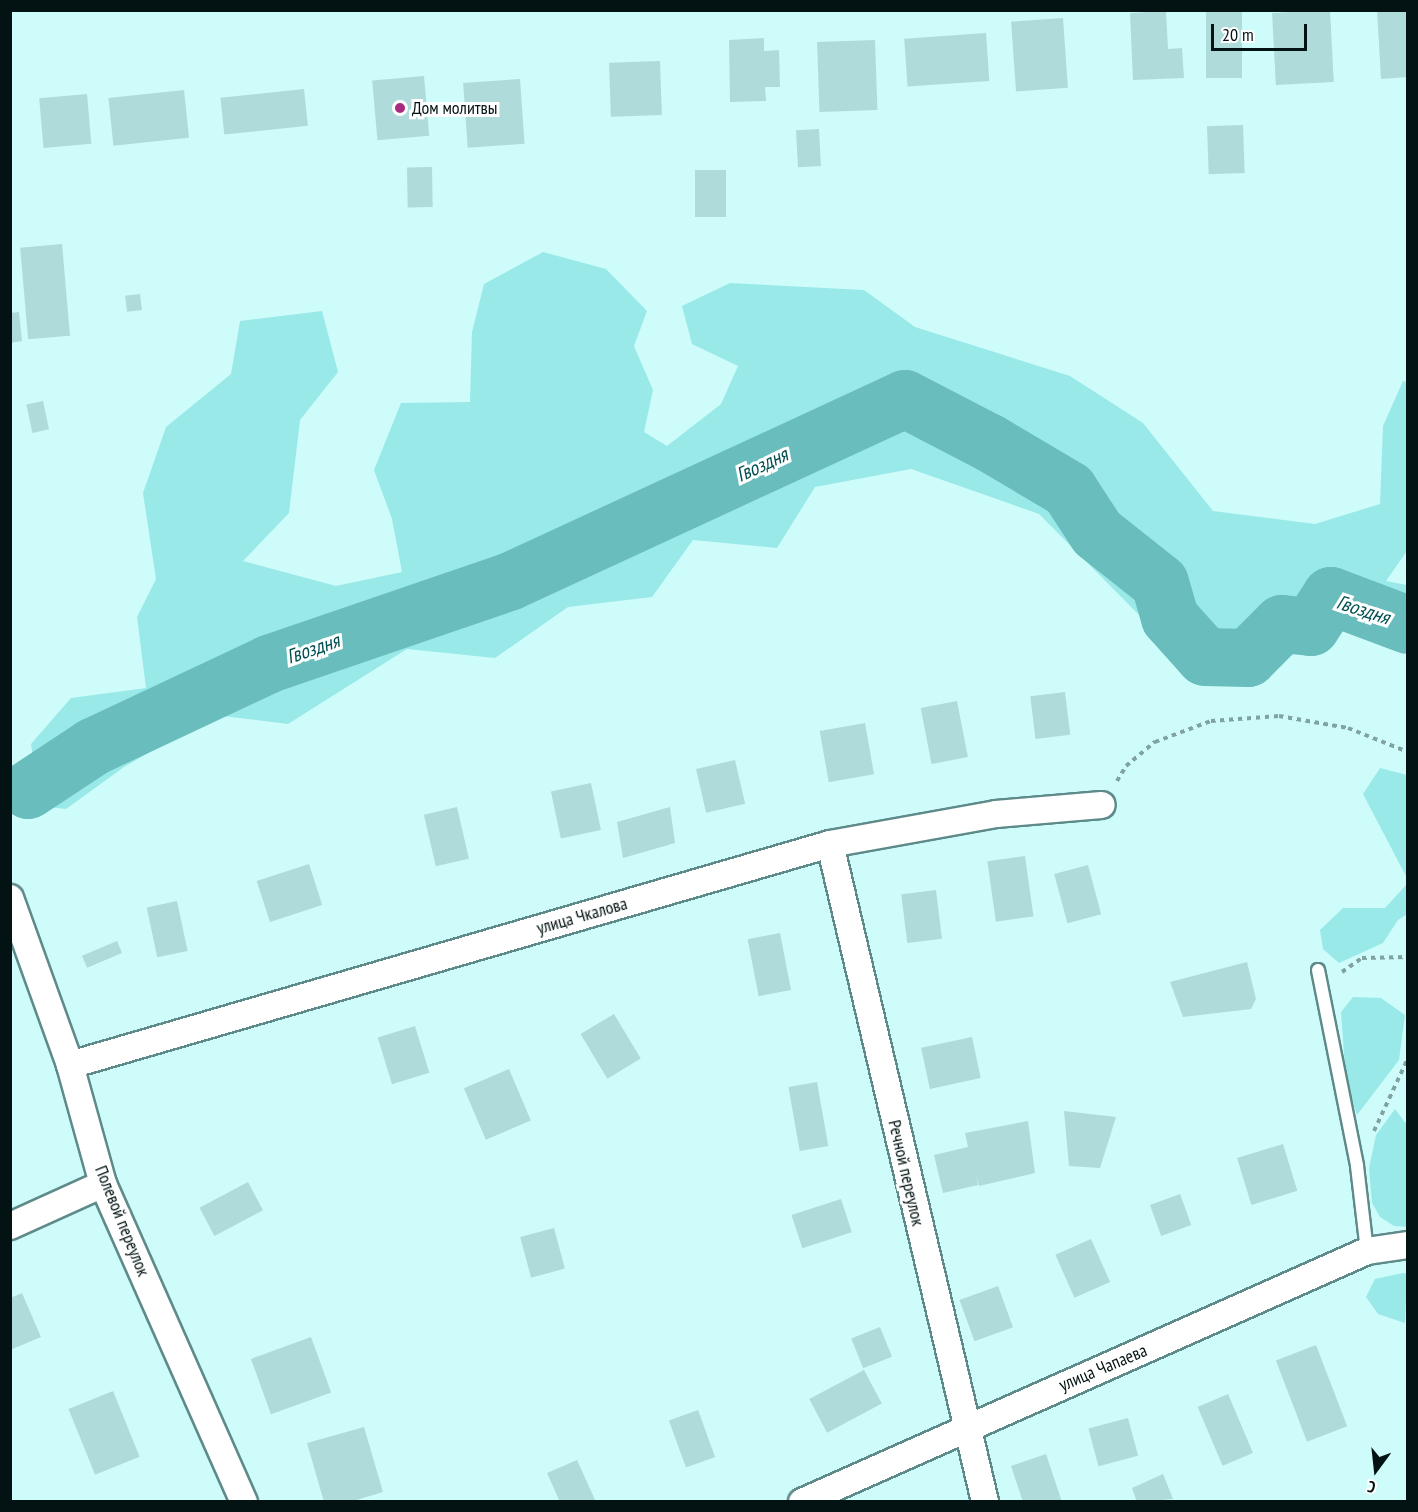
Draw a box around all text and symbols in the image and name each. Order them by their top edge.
scale bar [1214,12,1310,50]
text: 20 m [1222,23,1254,46]
place label: Дом молитвы [412,97,498,119]
marker: Дом молитвы [393,101,407,115]
water label: Гвоздня [732,443,792,487]
water label: Гвоздня [1333,590,1393,630]
water label: Гвоздня [283,629,343,669]
street label: улица Чкалова [534,893,630,939]
street label: Речной переулок [883,1118,929,1228]
street label: Полевой переулок [90,1162,154,1280]
street label: улица Чапаева [1056,1340,1150,1396]
north arrow [1346,1440,1406,1500]
text: С [1365,1477,1377,1498]

